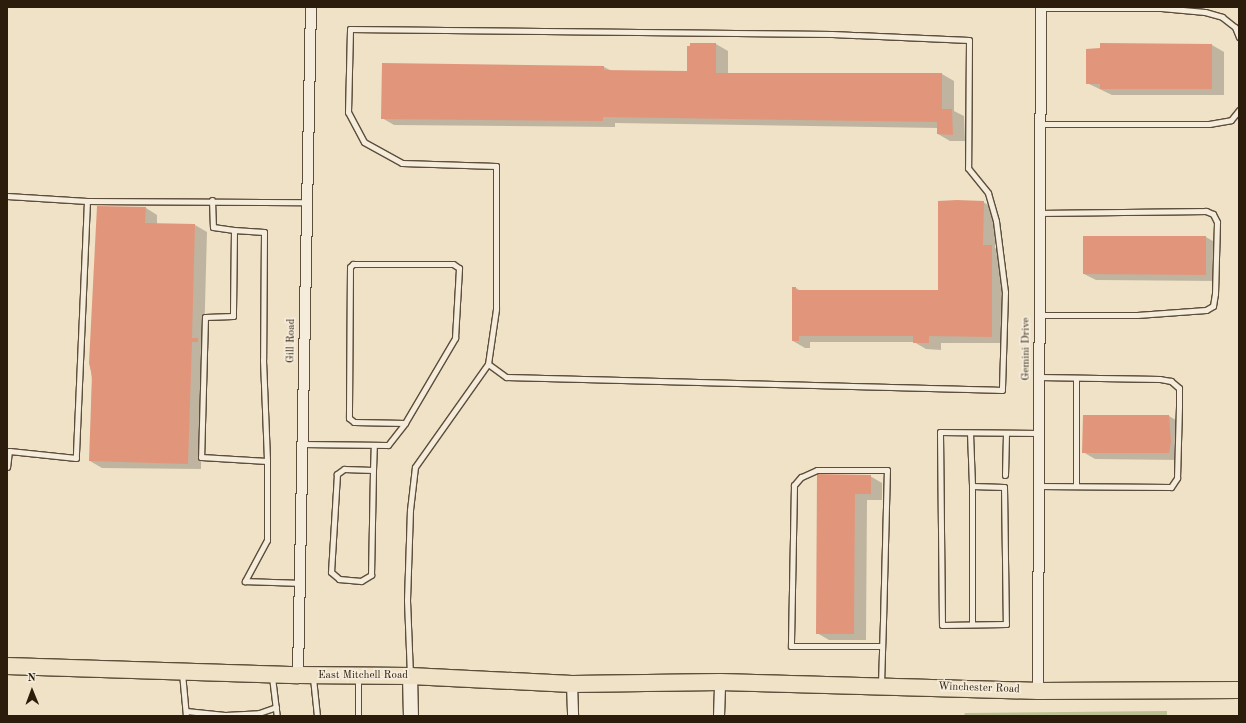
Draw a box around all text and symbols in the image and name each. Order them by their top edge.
street label: Gemini Drive [1020,317,1034,381]
street label: Gill Road [285,319,299,363]
street label: East Mitchell Road [318,669,408,683]
north arrow [12,671,52,711]
text: N [27,673,36,684]
street label: Winchester Road [938,681,1020,697]

